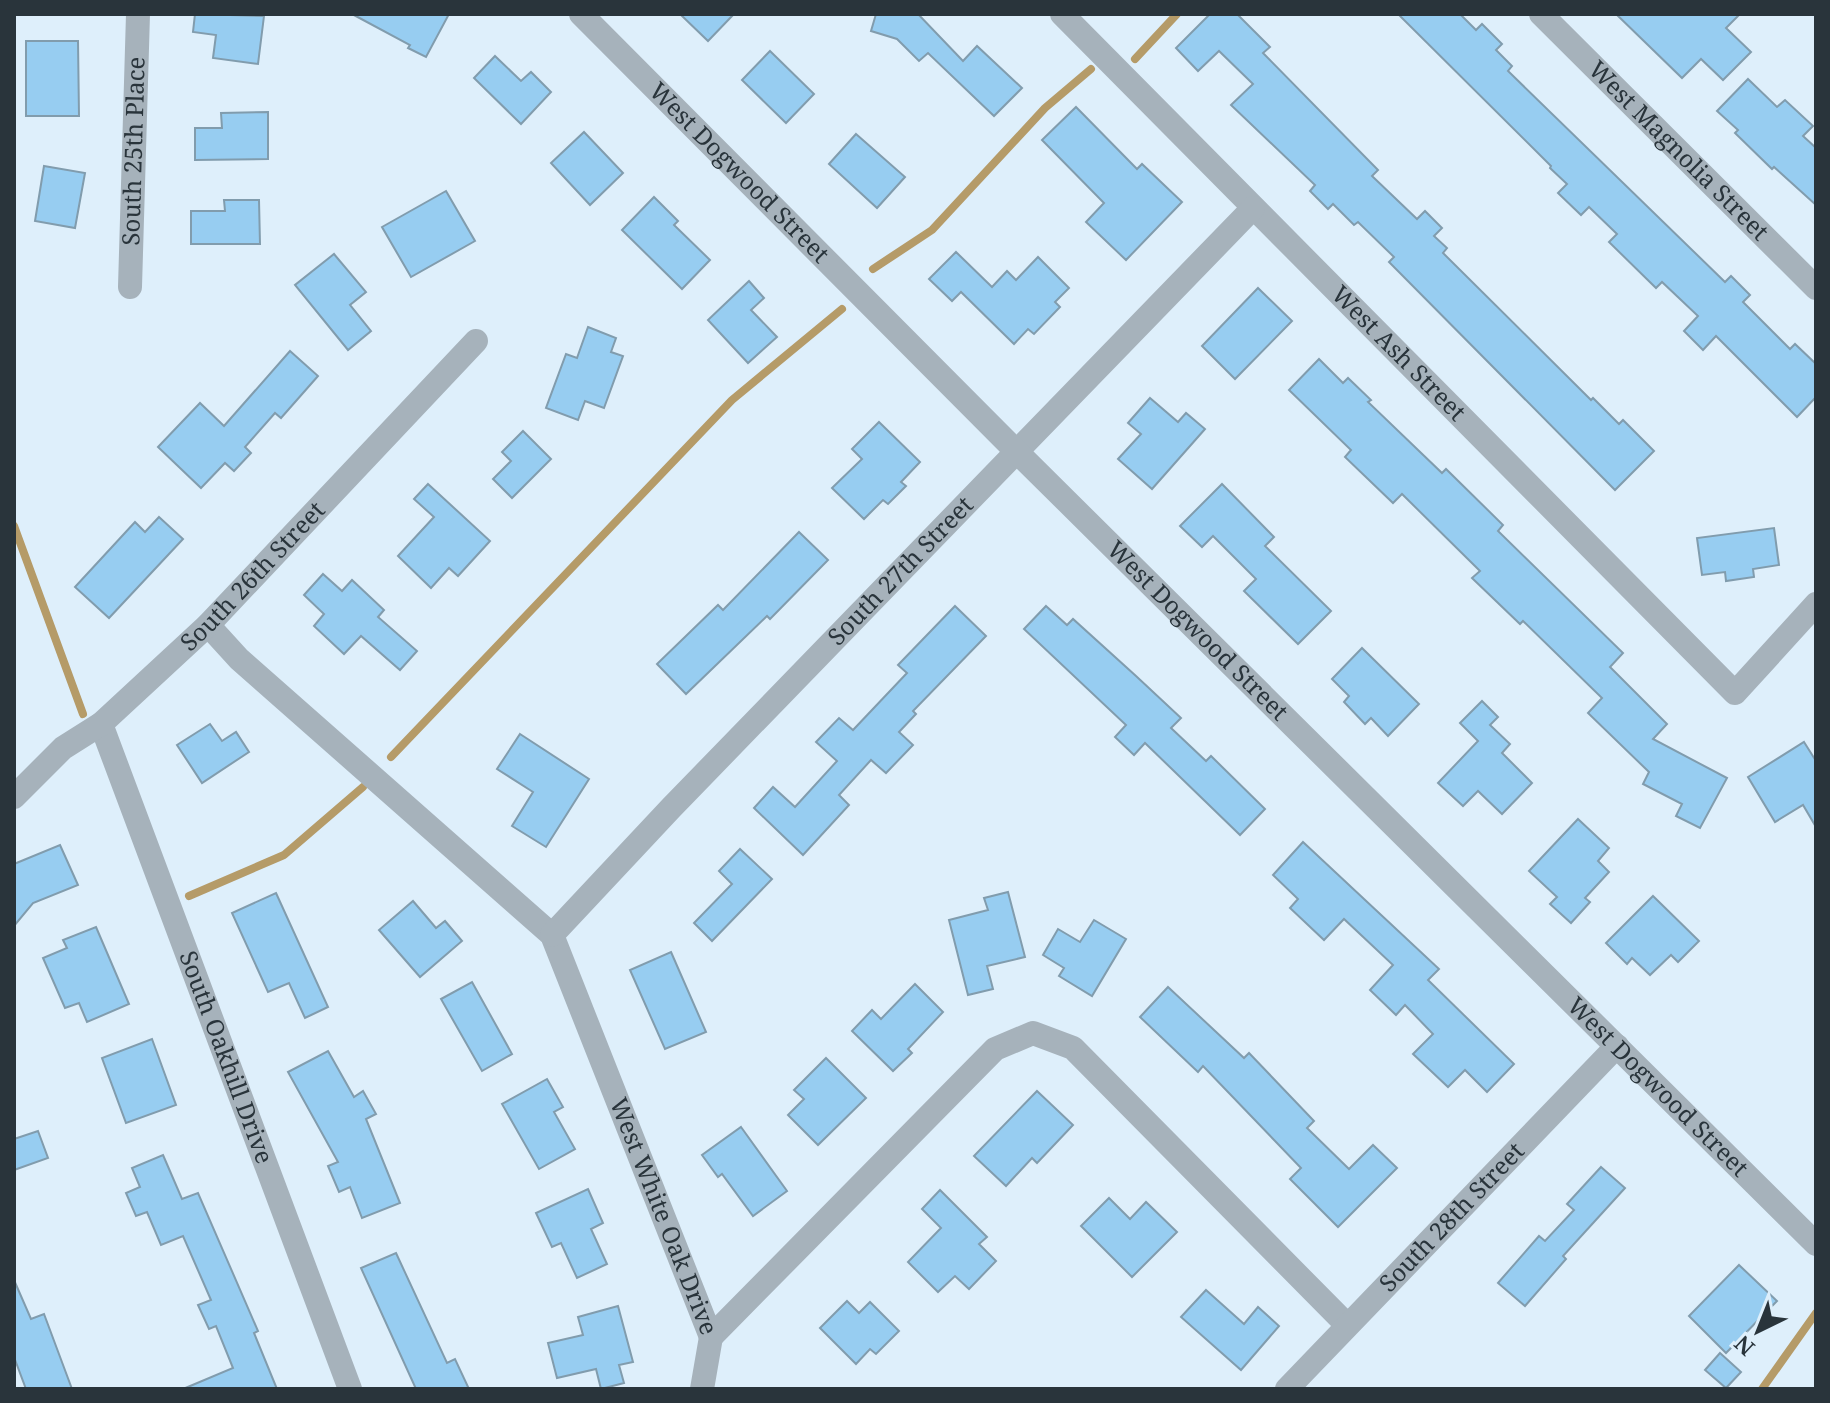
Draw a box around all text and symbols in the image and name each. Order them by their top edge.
street label: West Magnolia Street [1582,53,1777,247]
street label: South 25th Place [113,56,152,246]
street label: West Dogwood Street [643,74,837,269]
street label: West Ash Street [1325,278,1474,427]
street label: South 27th Street [820,488,980,652]
street label: South 26th Street [172,493,331,658]
street label: West Dogwood Street [1101,533,1296,727]
street label: South Oakhill Drive [172,946,282,1168]
street label: West Dogwood Street [1561,989,1756,1183]
street label: West White Oak Drive [603,1092,727,1339]
street label: South 28th Street [1371,1134,1531,1298]
north arrow [1718,1291,1798,1371]
text: N [1727,1329,1760,1363]

